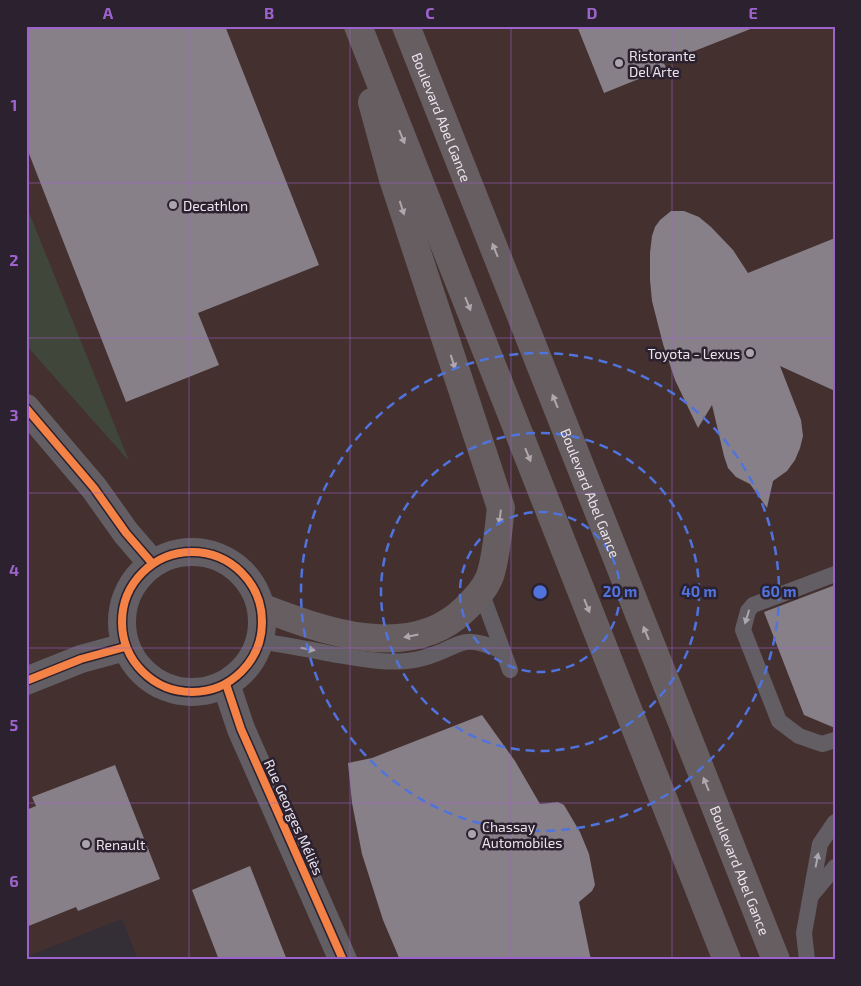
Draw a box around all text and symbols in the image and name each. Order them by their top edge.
text: A [103,3,114,22]
text: B [264,3,274,22]
text: C [425,3,435,22]
text: D [587,3,598,22]
text: E [748,3,758,22]
place label: Ristorante Del Arte [629,47,696,80]
street label: Boulevard Abel Gance [409,50,475,184]
marker: Ristorante Del Arte [613,57,625,69]
text: 1 [11,95,17,114]
one-way arrow [398,130,406,145]
place label: Decathlon [183,197,248,214]
marker: Decathlon [167,199,179,211]
one-way arrow [399,200,407,215]
one-way arrow [491,242,498,257]
text: 2 [9,250,19,269]
one-way arrow [464,297,472,312]
place label: Toyota - Lexus [648,345,740,362]
marker: Toyota - Lexus [744,347,756,359]
one-way arrow [449,355,457,370]
one-way arrow [550,393,558,408]
text: 3 [9,405,19,424]
street label: Boulevard Abel Gance [558,426,624,560]
one-way arrow [524,448,532,463]
one-way arrow [496,509,504,525]
text: 4 [9,560,19,579]
text: 20 m [603,582,637,600]
text: 40 m [681,582,717,600]
text: 60 m [762,582,796,600]
centre of rings [531,583,549,601]
one-way arrow [584,599,592,614]
one-way arrow [742,610,750,625]
one-way arrow [642,626,650,640]
one-way arrow [403,632,419,640]
one-way arrow [300,646,316,654]
text: 5 [10,715,19,734]
street label: Rue Georges Méliès [261,757,327,877]
one-way arrow [702,776,710,791]
street label: Boulevard Abel Gance [707,803,774,937]
place label: Chassay Automobiles [482,818,562,851]
marker: Chassay Automobiles [466,828,478,840]
place label: Renault [96,836,145,853]
marker: Renault [80,838,92,850]
one-way arrow [813,852,821,867]
text: 6 [9,871,19,890]

